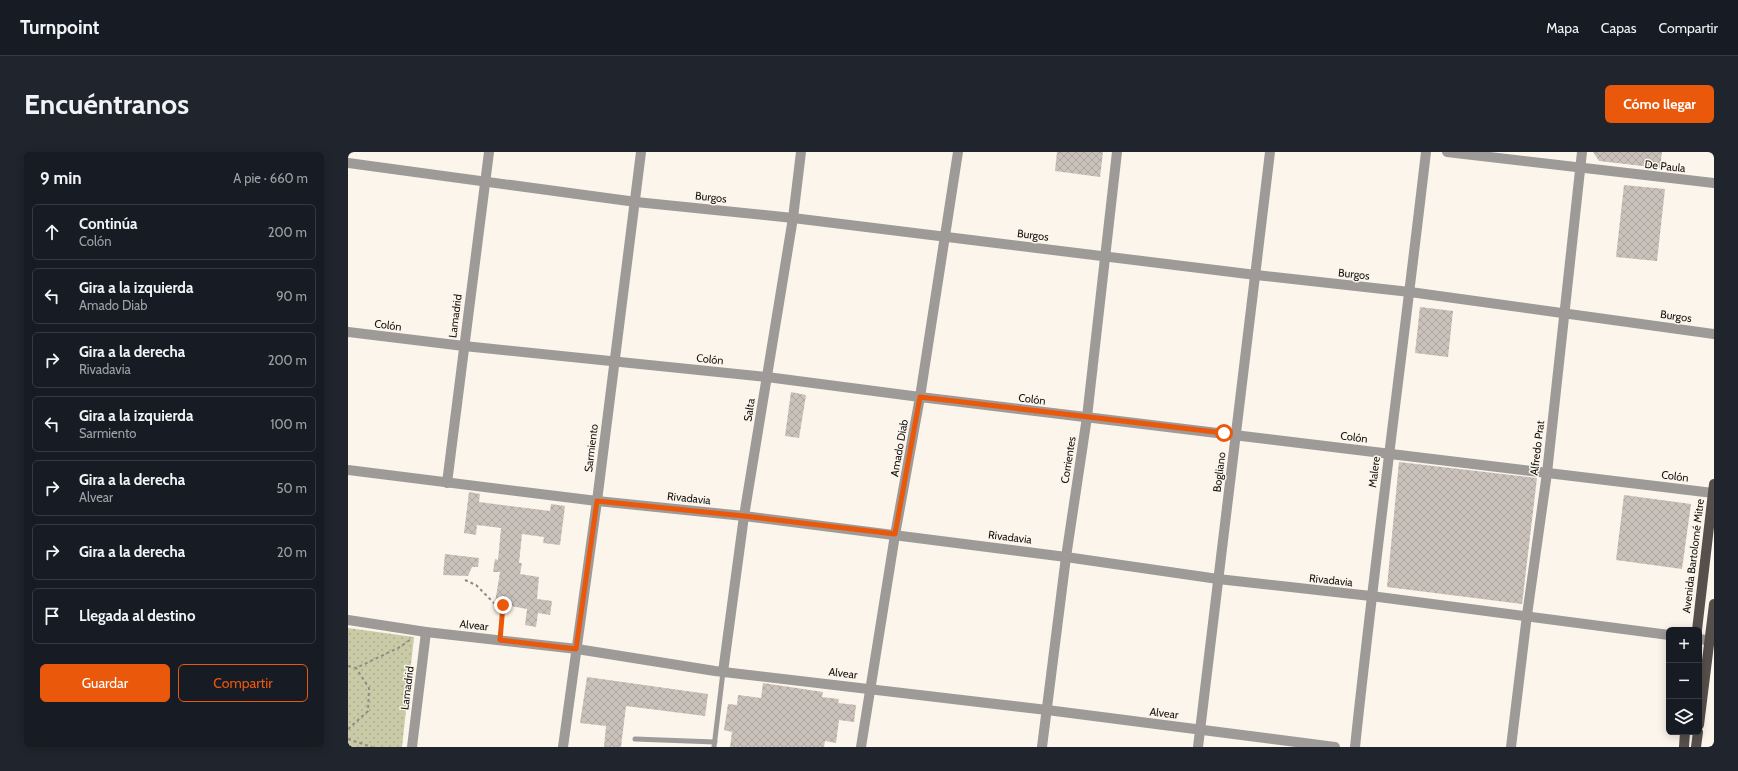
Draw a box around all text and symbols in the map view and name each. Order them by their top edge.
text: Turnpoint [20,16,99,39]
text: Mapa [1546,19,1579,37]
text: Capas [1601,19,1637,37]
text: Compartir [1659,19,1718,37]
button: Cómo llegar [1605,85,1714,123]
text: Encuéntranos [24,87,189,121]
street label: De Paula [1644,157,1687,175]
text: 9 min [40,168,82,188]
text: A pie · 660 m [233,170,308,186]
street label: Burgos [694,188,728,206]
text: Continúa [79,215,137,233]
icon: ahead [41,221,63,243]
text: 200 m [268,224,307,240]
street label: Burgos [1016,226,1050,244]
text: Colón [79,233,111,249]
street label: Burgos [1337,265,1371,283]
text: Gira a la izquierda [79,279,193,297]
icon: left [41,285,63,307]
text: 90 m [276,288,307,304]
street label: Lamadrid [445,293,465,339]
text: Amado Diab [79,297,148,313]
street label: Burgos [1659,307,1693,325]
street label: Colón [374,316,402,334]
text: Gira a la derecha [79,343,185,361]
icon: right [41,349,63,371]
street label: Colón [696,351,724,367]
text: 200 m [268,352,307,368]
text: Rivadavia [79,361,131,377]
street label: Colón [1018,390,1046,408]
street label: Salta [740,397,758,423]
text: Gira a la izquierda [79,407,193,425]
icon: left [41,413,63,435]
text: 100 m [270,416,307,432]
street label: Amado Diab [887,418,911,478]
street label: Alfredo Prat [1527,420,1547,476]
street label: Sarmiento [581,423,601,473]
route start [1215,424,1233,442]
text: Sarmiento [79,425,136,441]
street label: Colón [1340,428,1368,446]
street label: Corrientes [1057,435,1079,485]
street label: Bogliano [1210,451,1228,493]
street label: Malere [1365,455,1383,488]
street label: Colón [1661,467,1689,485]
text: Gira a la derecha [79,471,185,489]
icon: right [41,477,63,499]
text: 50 m [277,480,307,496]
text: Alvear [79,489,113,505]
street label: Rivadavia [667,489,712,507]
street label: Avenida Bartolomé Mitre [1679,498,1707,614]
street label: Rivadavia [987,527,1033,547]
icon: right [41,541,63,563]
text: Gira a la derecha [79,543,185,561]
text: 20 m [277,544,307,560]
street label: Rivadavia [1309,571,1354,589]
route end [494,596,512,614]
icon: arrive [41,605,63,627]
text: Llegada al destino [79,607,195,625]
street label: Alvear [459,617,490,634]
map controls [1666,627,1702,735]
button: + [1666,627,1702,663]
button: − [1666,663,1702,699]
button: Guardar [40,664,170,702]
button: Compartir [178,664,308,702]
street label: Alvear [828,664,859,682]
street label: Lamadrid [397,665,417,711]
button: layers [1666,699,1702,735]
street label: Alvear [1149,704,1180,722]

